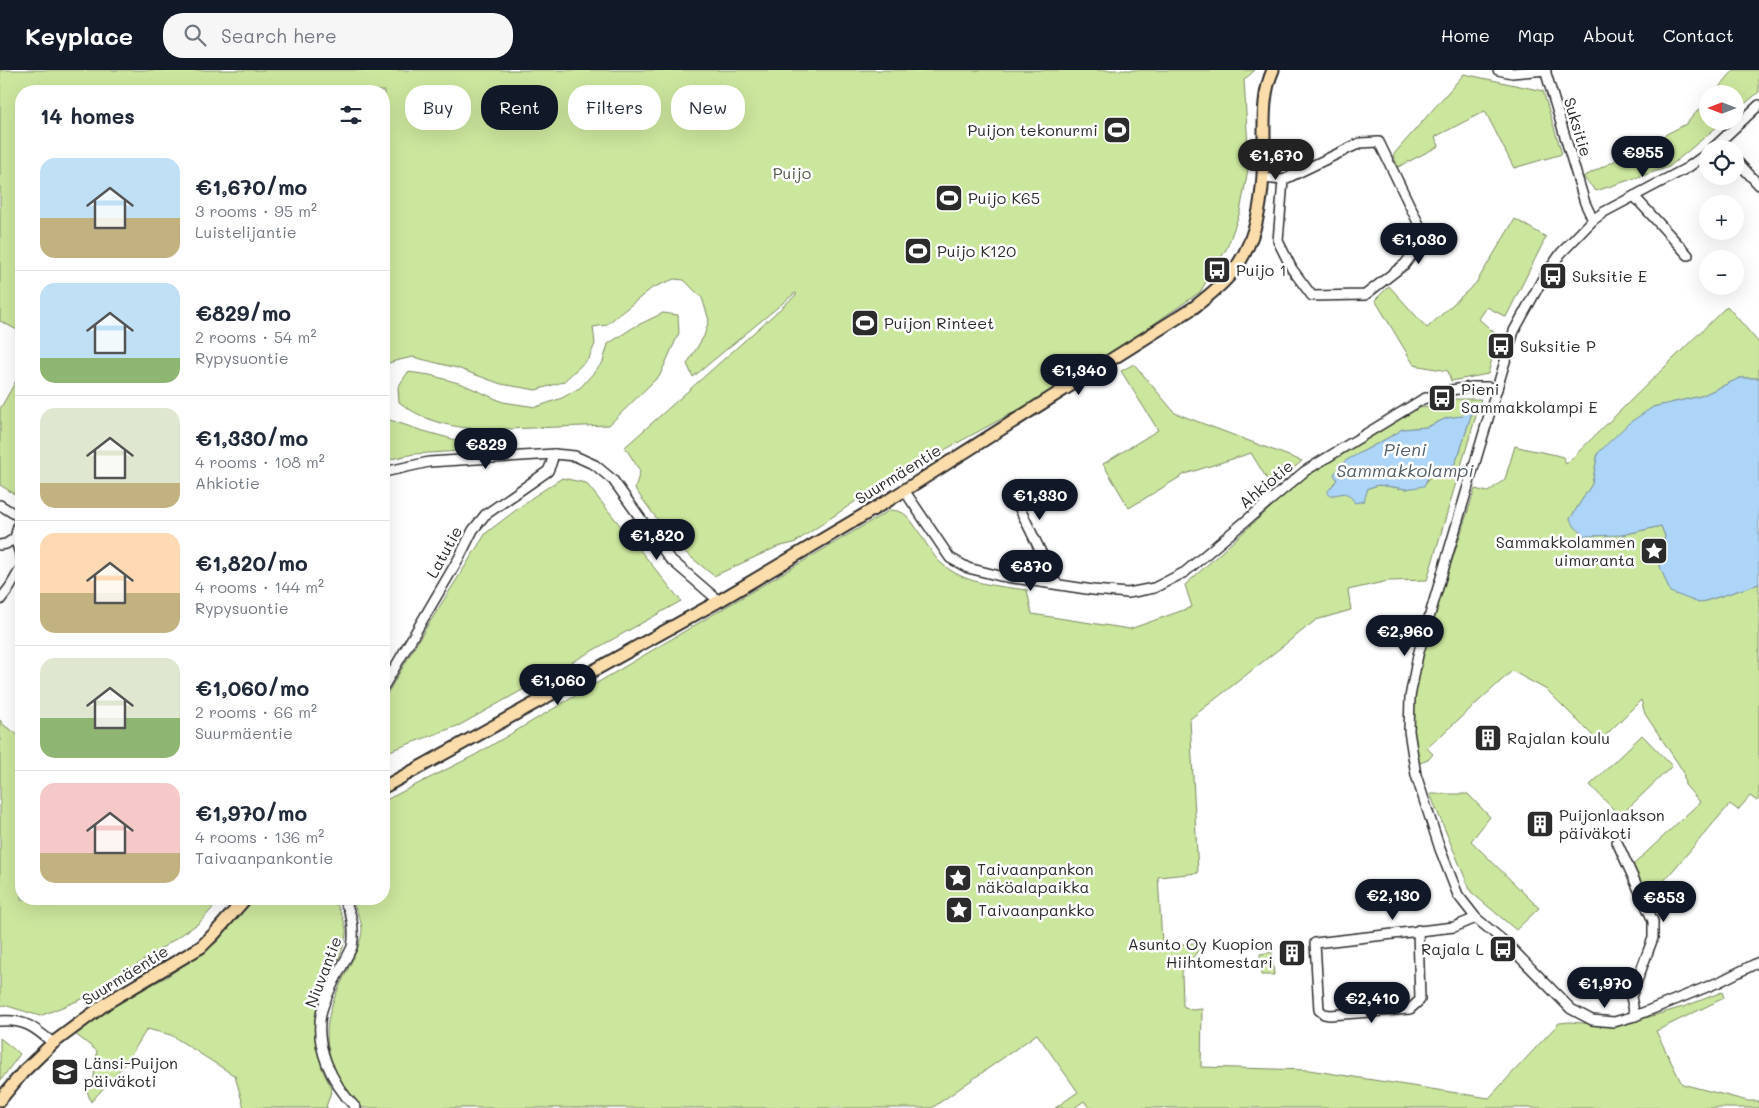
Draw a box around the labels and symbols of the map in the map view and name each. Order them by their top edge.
north arrow [1699,85,1744,130]
street label: Suksitie [1560,95,1597,159]
sports icon: Puijon tekonurmi [1102,115,1132,145]
place label: Puijon tekonurmi [968,119,1098,140]
pin: €955 [1613,136,1673,178]
pin: €1,670 [1235,138,1317,181]
park label: Puijo [773,162,811,183]
sports icon: Puijo K65 [934,183,964,213]
place label: Puijo K65 [968,187,1040,208]
pin: €1,030 [1378,222,1460,265]
sports icon: Puijo K120 [903,236,933,266]
place label: Puijo K120 [937,240,1016,261]
bus stop icon: Puijo 1 [1202,255,1232,285]
place label: Puijo 1 [1236,259,1287,280]
bus stop icon: Suksitie E [1538,261,1568,291]
place label: Suksitie E [1572,265,1647,286]
sports icon: Puijon Rinteet [850,308,880,338]
place label: Puijon Rinteet [884,312,994,333]
bus stop icon: Suksitie P [1486,331,1516,361]
place label: Suksitie P [1520,335,1596,356]
pin: €1,340 [1038,354,1120,396]
place label: Pieni Sammakkolampi E [1461,378,1598,417]
bus stop icon: Pieni Sammakkolampi E [1427,383,1457,413]
pin: €829 [456,428,516,470]
water label: Pieni Sammakkolampi [1336,437,1474,482]
street label: Suurmäentie [851,439,945,508]
street label: Ahkiotie [1234,455,1297,512]
pin: €1,330 [999,478,1081,521]
pin: €1,820 [616,518,698,561]
street label: Latutie [421,522,466,581]
place label: Sammakkolammen uimaranta [1496,531,1635,570]
place icon: Sammakkolammen uimaranta [1639,536,1669,566]
pin: €870 [1001,550,1061,592]
pin: €2,960 [1364,614,1446,657]
pin: €1,060 [517,664,599,706]
building icon: Rajalan koulu [1473,723,1503,753]
place label: Rajalan koulu [1507,727,1610,748]
place label: Puijonlaakson päiväkoti [1559,804,1665,843]
building icon: Puijonlaakson päiväkoti [1525,809,1555,839]
place label: Taivaanpankon näköalapaikka [977,858,1094,897]
place icon: Taivaanpankon näköalapaikka [943,863,973,893]
pin: €2,130 [1352,878,1434,921]
pin: €853 [1634,880,1694,923]
place icon: Taivaanpankko [944,895,974,925]
place label: Taivaanpankko [978,899,1094,920]
street label: Niuvantie [299,933,346,1010]
place label: Asunto Oy Kuopion Hiihtomestari [1128,933,1273,972]
bus stop icon: Rajala L [1488,934,1518,964]
building icon: Asunto Oy Kuopion Hiihtomestari [1277,938,1307,968]
place label: Rajala L [1421,938,1485,959]
street label: Suurmäentie [78,940,172,1009]
pin: €1,970 [1564,966,1646,1009]
pin: €2,410 [1331,982,1413,1024]
place label: Länsi-Puijon päiväkoti [84,1052,178,1091]
school or university icon: Länsi-Puijon päiväkoti [50,1057,80,1087]

